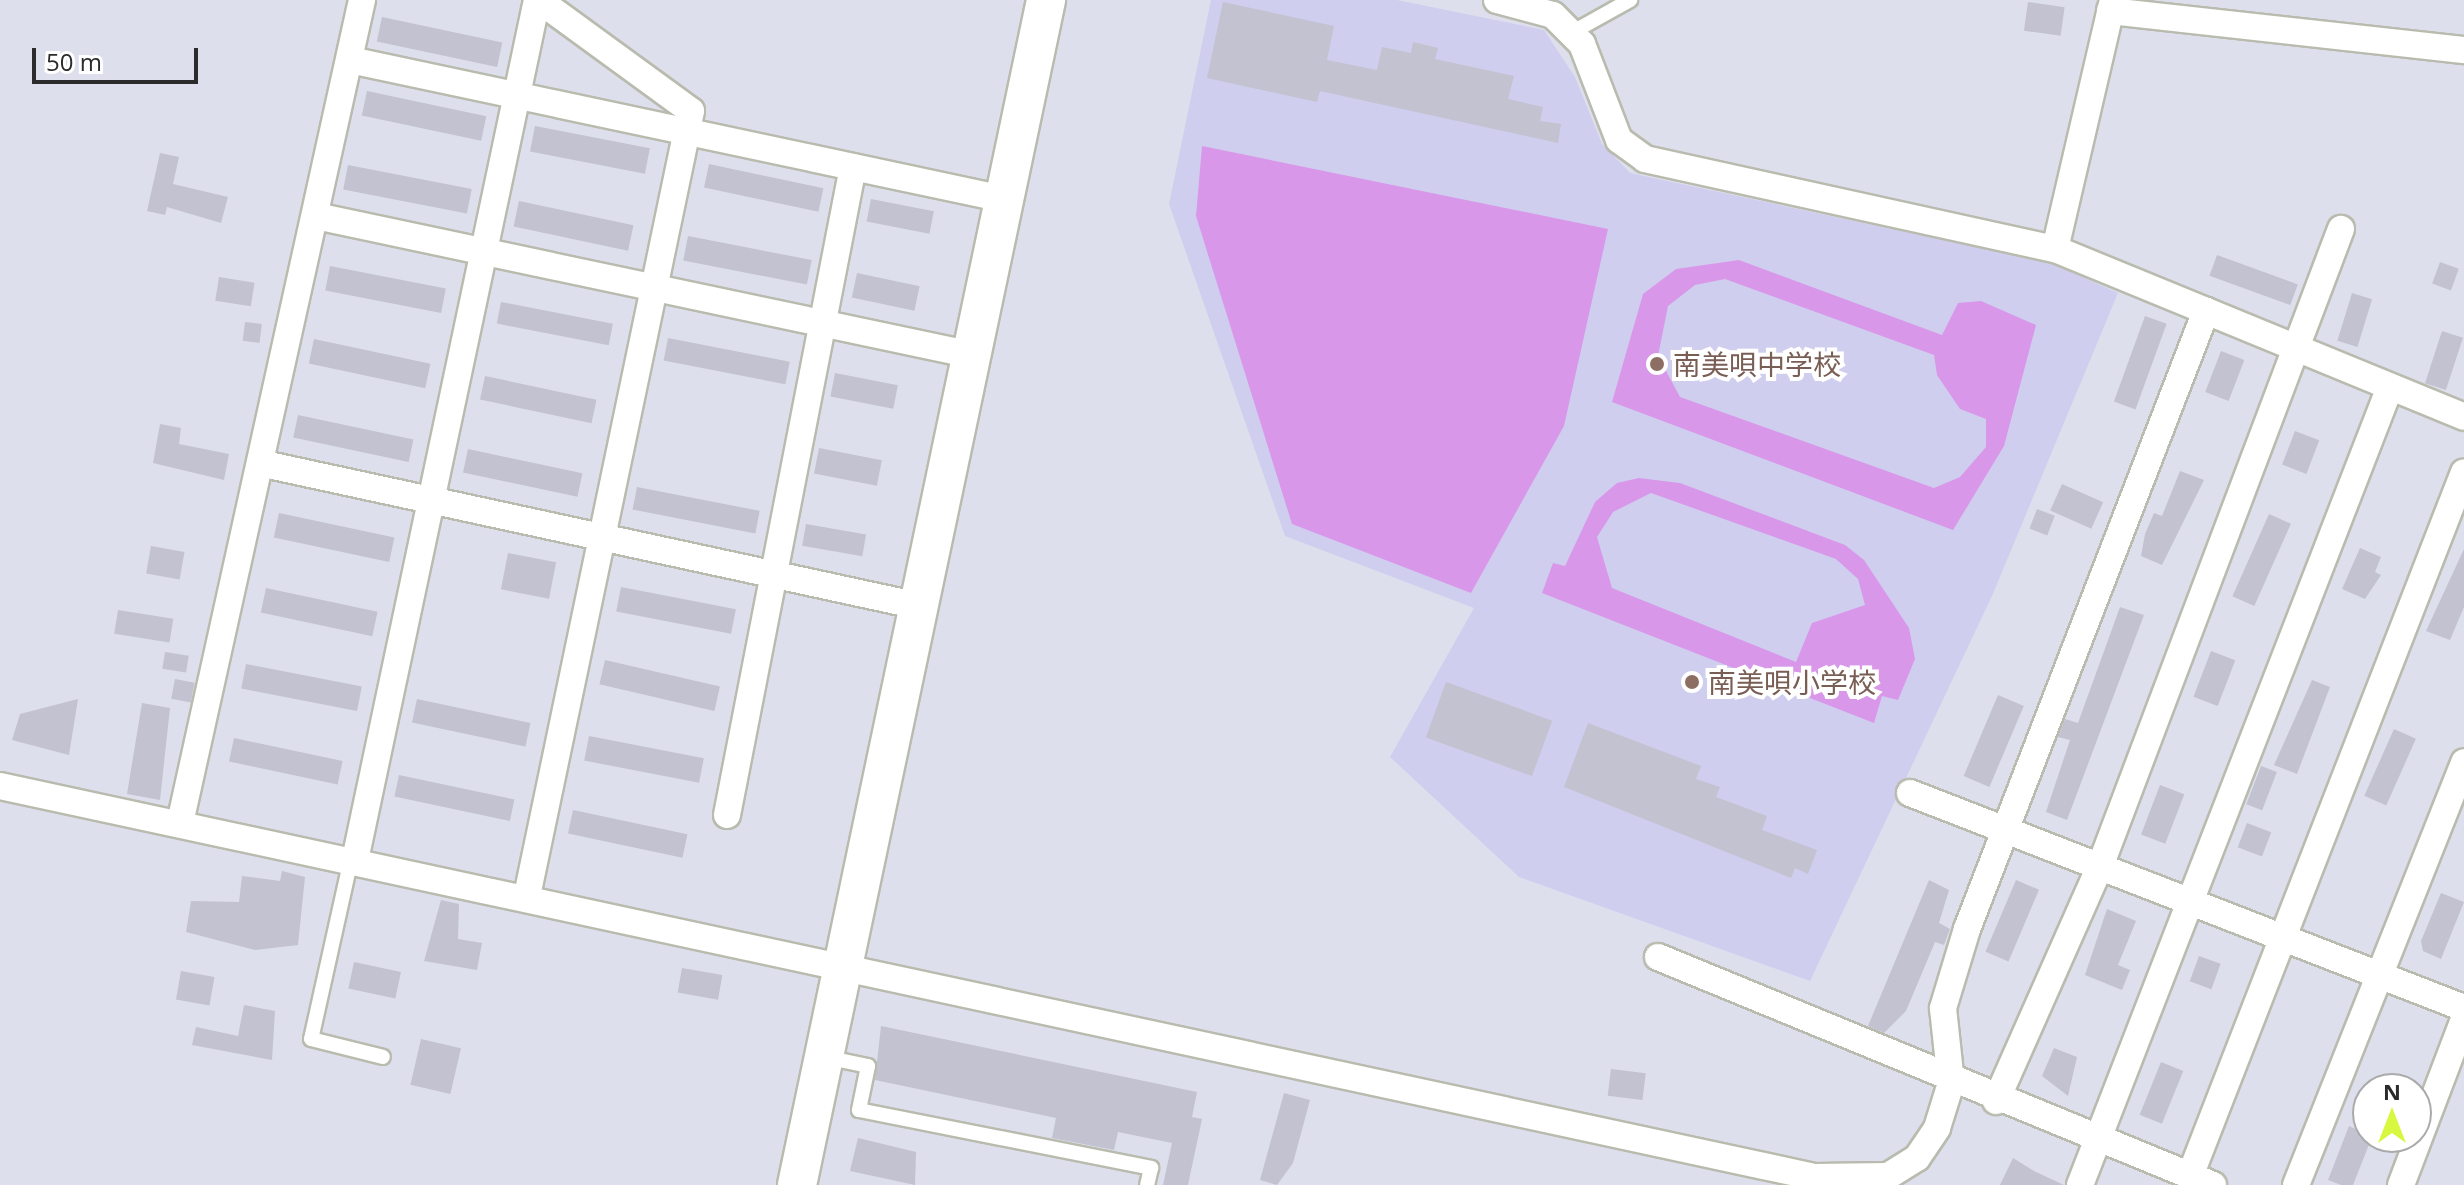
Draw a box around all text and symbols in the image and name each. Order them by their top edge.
scale bar [36,32,202,82]
text: 50 m [46,45,102,78]
place label: 南美唄中学校 [1673,347,1841,381]
marker: 南美唄中学校 [1648,355,1666,373]
place label: 南美唄小学校 [1708,665,1876,699]
marker: 南美唄小学校 [1683,673,1701,691]
north arrow [2352,1073,2432,1153]
text: N [2383,1076,2401,1106]

